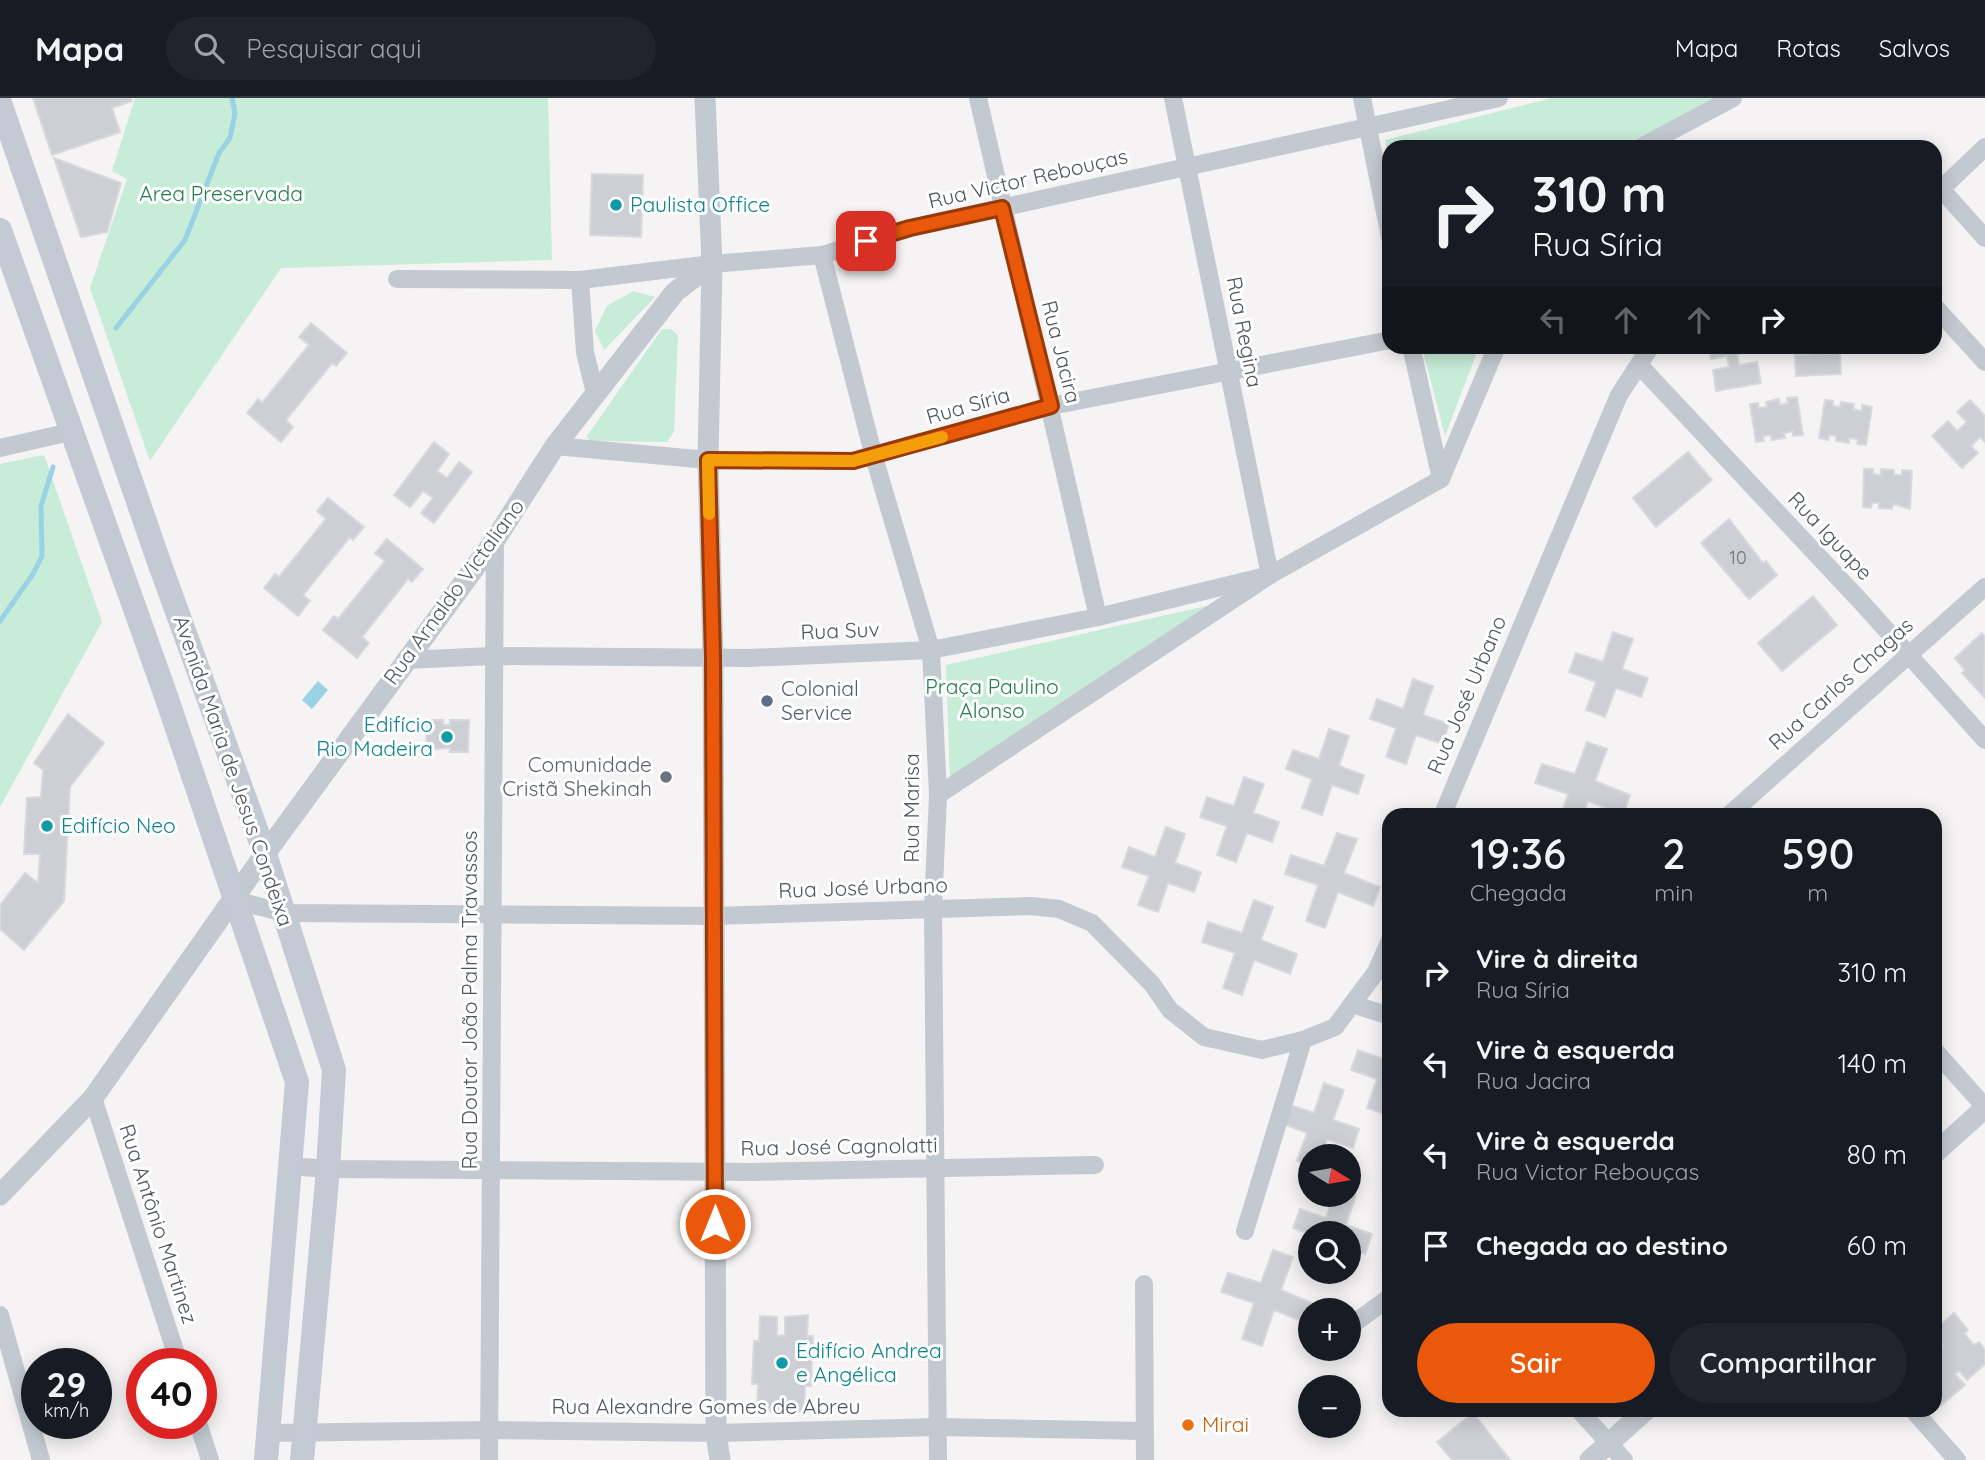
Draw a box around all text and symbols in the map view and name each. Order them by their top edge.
search box [166,17,656,80]
text: Mapa [35,28,124,69]
icon: search [190,29,228,67]
text: Pesquisar aqui [246,32,422,65]
text: Mapa [1675,33,1738,63]
text: Rotas [1776,33,1841,63]
text: Salvos [1879,33,1950,63]
street label: Rua Victor Rebouças [926,142,1130,214]
text: 310 m [1532,163,1666,224]
icon: right [1417,168,1508,259]
park label: Area Preservada [139,180,303,206]
place label: Paulista Office [630,191,770,217]
marker: Paulista Office [608,197,624,213]
pin [836,211,896,271]
icon: arrive [847,222,885,260]
text: Rua Síria [1532,224,1663,264]
street label: Rua Regina [1221,274,1268,389]
street label: Rua Jacira [1037,298,1087,406]
icon: left [1534,301,1572,339]
icon: ahead [1607,301,1645,339]
icon: ahead [1680,301,1718,339]
icon: right [1753,301,1791,339]
street label: Rua Síria [923,381,1013,429]
street label: Rua Iguape [1783,486,1878,585]
street label: Rua Arnaldo Victaliano [377,494,529,689]
house number: 10 [1729,546,1747,569]
street label: Rua José Urbano [1421,611,1511,778]
street label: Rua Carlos Chagas [1763,611,1918,755]
street label: Avenida Maria de Jesus Condeixa [168,612,299,929]
street label: Rua Suv [800,616,880,644]
park label: Praça Paulino Alonso [925,673,1059,723]
place label: Colonial Service [781,675,859,725]
marker: Colonial Service [759,693,775,709]
place label: Edifício Rio Madeira [316,711,433,761]
marker: Edifício Rio Madeira [439,729,455,745]
place label: Comunidade Cristã Shekinah [502,751,652,801]
street label: Rua Marisa [898,753,924,863]
marker: Comunidade Cristã Shekinah [658,769,674,785]
place label: Edifício Neo [61,812,176,838]
marker: Edifício Neo [39,818,55,834]
text: 19:36 [1470,827,1566,880]
text: 2 [1662,827,1686,880]
text: 590 [1781,827,1854,880]
street label: Rua Doutor João Palma Travassos [456,831,482,1169]
street label: Rua José Urbano [778,871,948,903]
text: Chegada [1470,878,1567,907]
text: min [1654,878,1694,907]
text: m [1807,878,1828,907]
text: Vire à direita [1476,942,1638,975]
icon: right [1417,954,1455,992]
text: 310 m [1837,956,1907,989]
text: Rua Síria [1476,975,1570,1004]
text: Vire à esquerda [1476,1033,1675,1066]
icon: left [1417,1045,1455,1083]
text: 140 m [1838,1047,1907,1080]
text: Rua Jacira [1476,1066,1591,1095]
street label: Rua Antônio Martinez [114,1120,204,1327]
text: Vire à esquerda [1476,1124,1675,1157]
street label: Rua José Cagnolatti [740,1131,938,1161]
icon: left [1417,1136,1455,1174]
text: 80 m [1847,1138,1907,1171]
north arrow [1298,1144,1362,1208]
map controls [1298,1144,1361,1438]
text: Rua Victor Rebouças [1476,1157,1699,1186]
position arrow [678,1187,752,1261]
button: search [1298,1221,1361,1284]
icon: arrive [1417,1227,1455,1265]
text: Chegada ao destino [1476,1229,1728,1262]
text: 60 m [1847,1229,1907,1262]
button: + [1298,1298,1361,1361]
button: Sair [1417,1323,1655,1403]
button: Compartilhar [1669,1323,1907,1403]
place label: Edifício Andrea e Angélica [796,1337,942,1387]
speed limit sign: 40 [126,1348,217,1439]
marker: Edifício Andrea e Angélica [774,1355,790,1371]
text: 29 [47,1362,86,1406]
button: − [1298,1375,1361,1438]
street label: Rua Alexandre Gomes de Abreu [551,1393,861,1419]
text: km/h [44,1399,89,1422]
place label: Mirai [1202,1411,1249,1437]
marker: Mirai [1180,1417,1196,1433]

